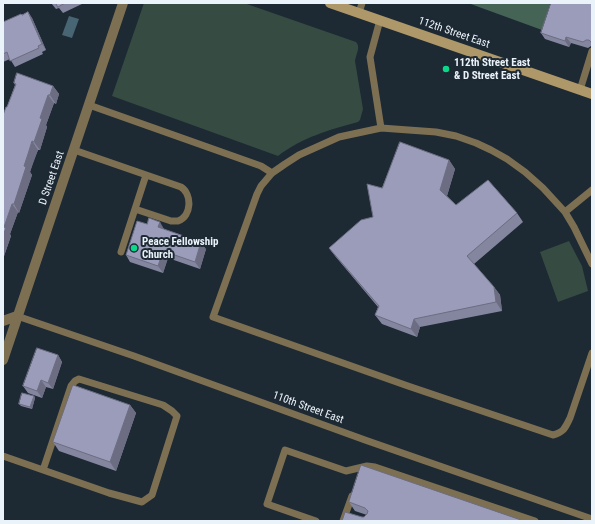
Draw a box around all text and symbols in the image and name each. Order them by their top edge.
street label: 112th Street East [417,15,491,51]
place label: 112th Street East & D Street East [454,56,530,82]
marker: 112th Street East & D Street East [441,64,451,74]
street label: D Street East [37,149,67,207]
place label: Peace Fellowship Church [142,235,218,261]
marker: Peace Fellowship Church [129,243,139,253]
street label: 110th Street East [271,389,345,427]

